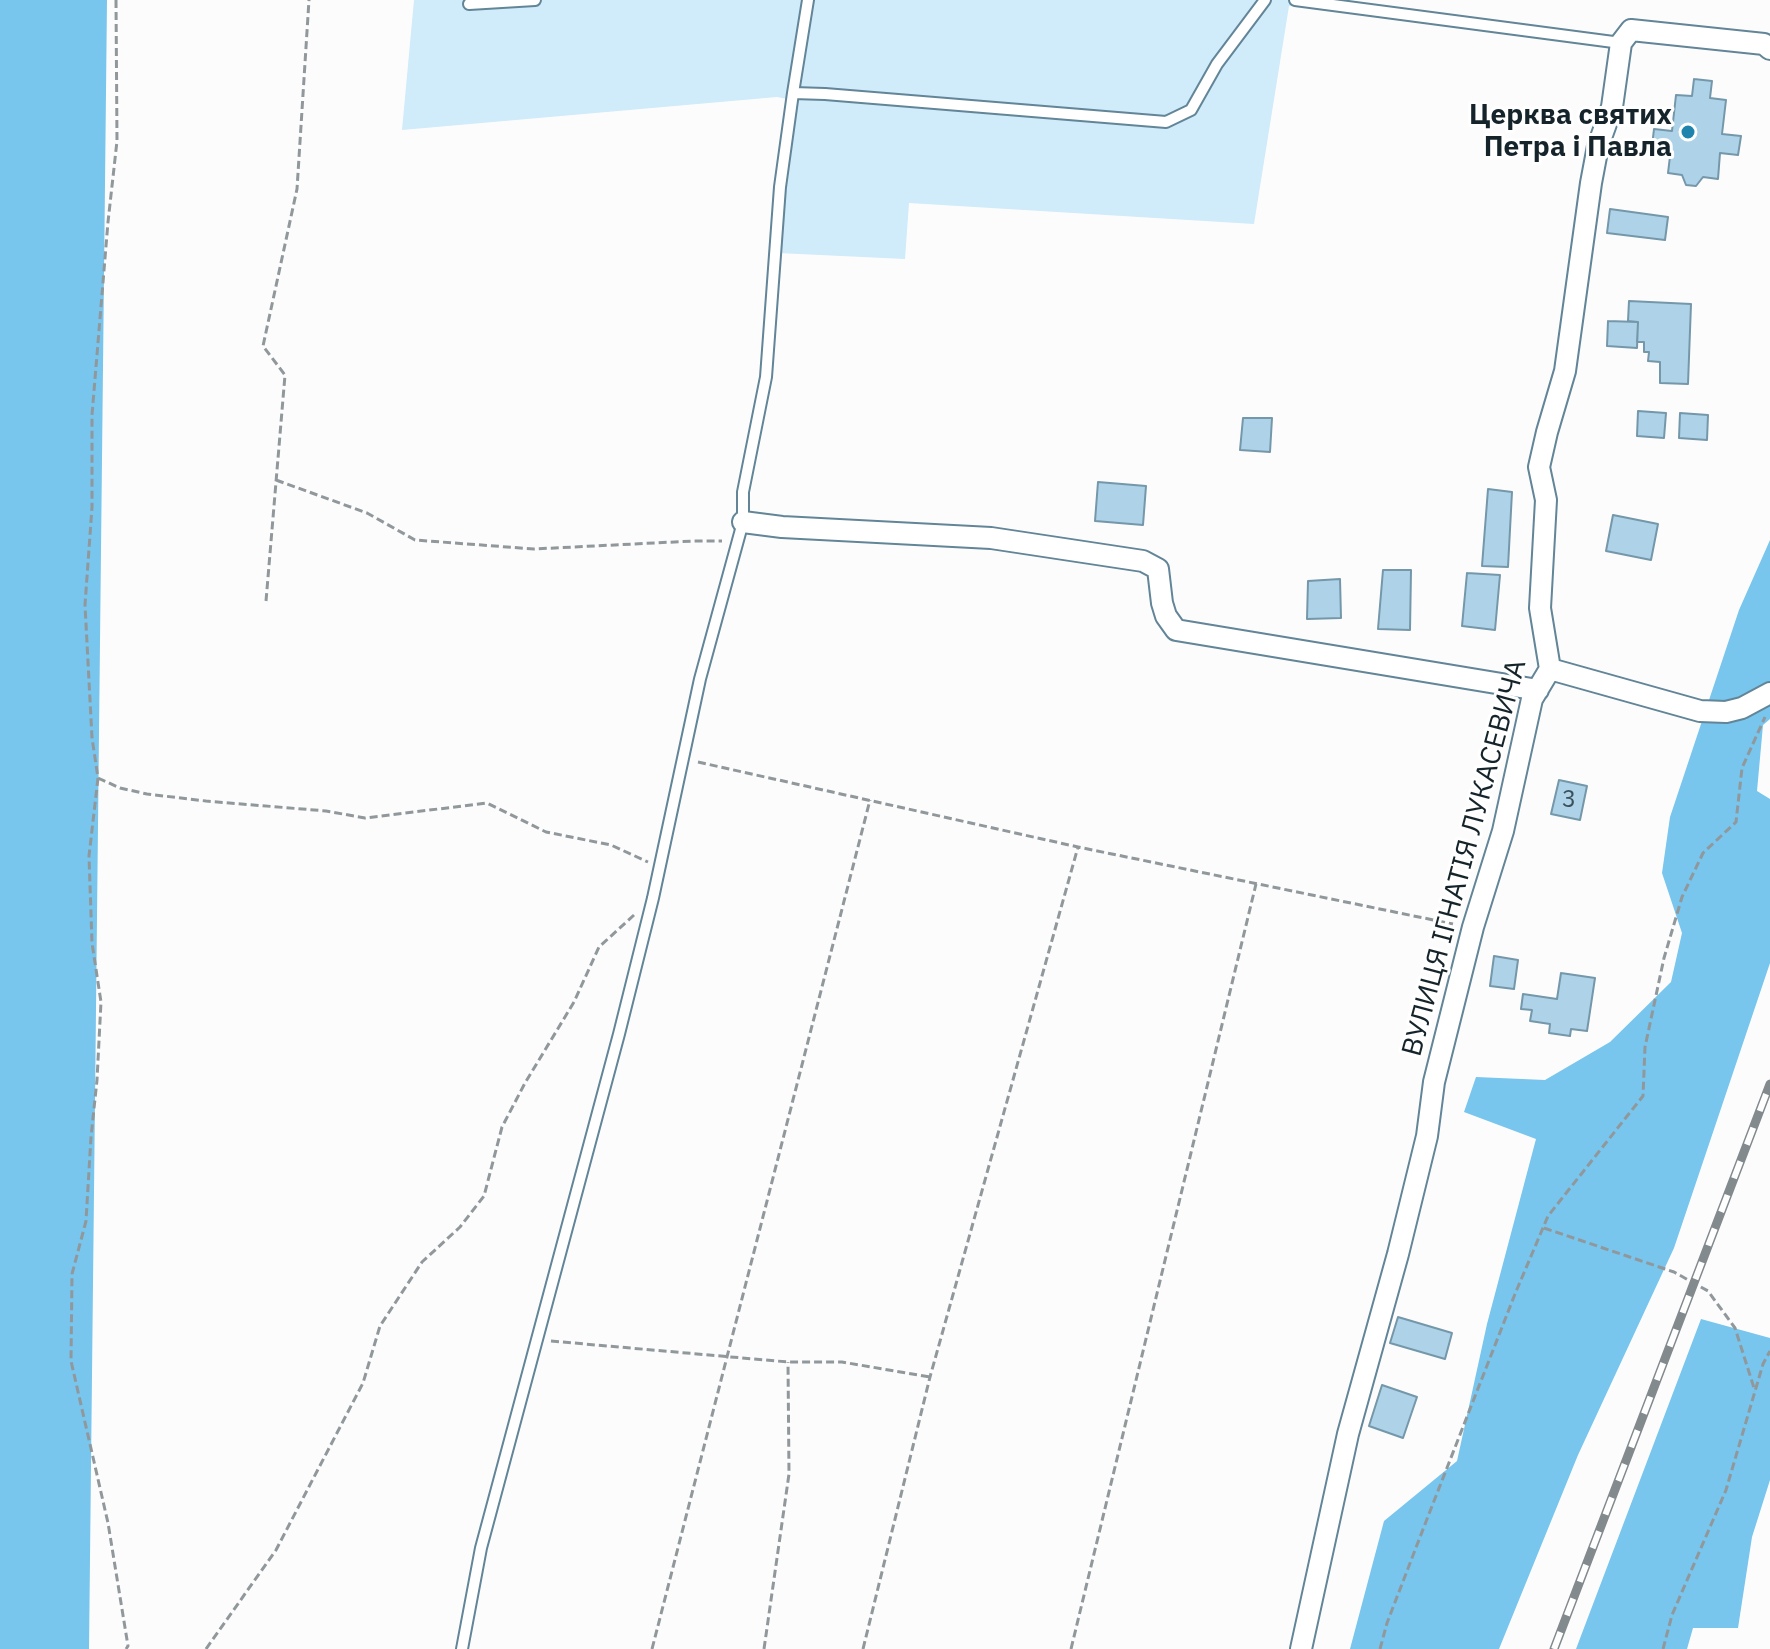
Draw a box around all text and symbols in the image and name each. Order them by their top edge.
place label: Церква святих Петра і Павла [1469,99,1672,165]
marker: Церква святих Петра і Павла [1679,123,1697,141]
street label: ВУЛИЦЯ ІГНАТІЯ ЛУКАСЕВИЧА [1396,656,1534,1060]
house number: 3 [1562,786,1576,814]

